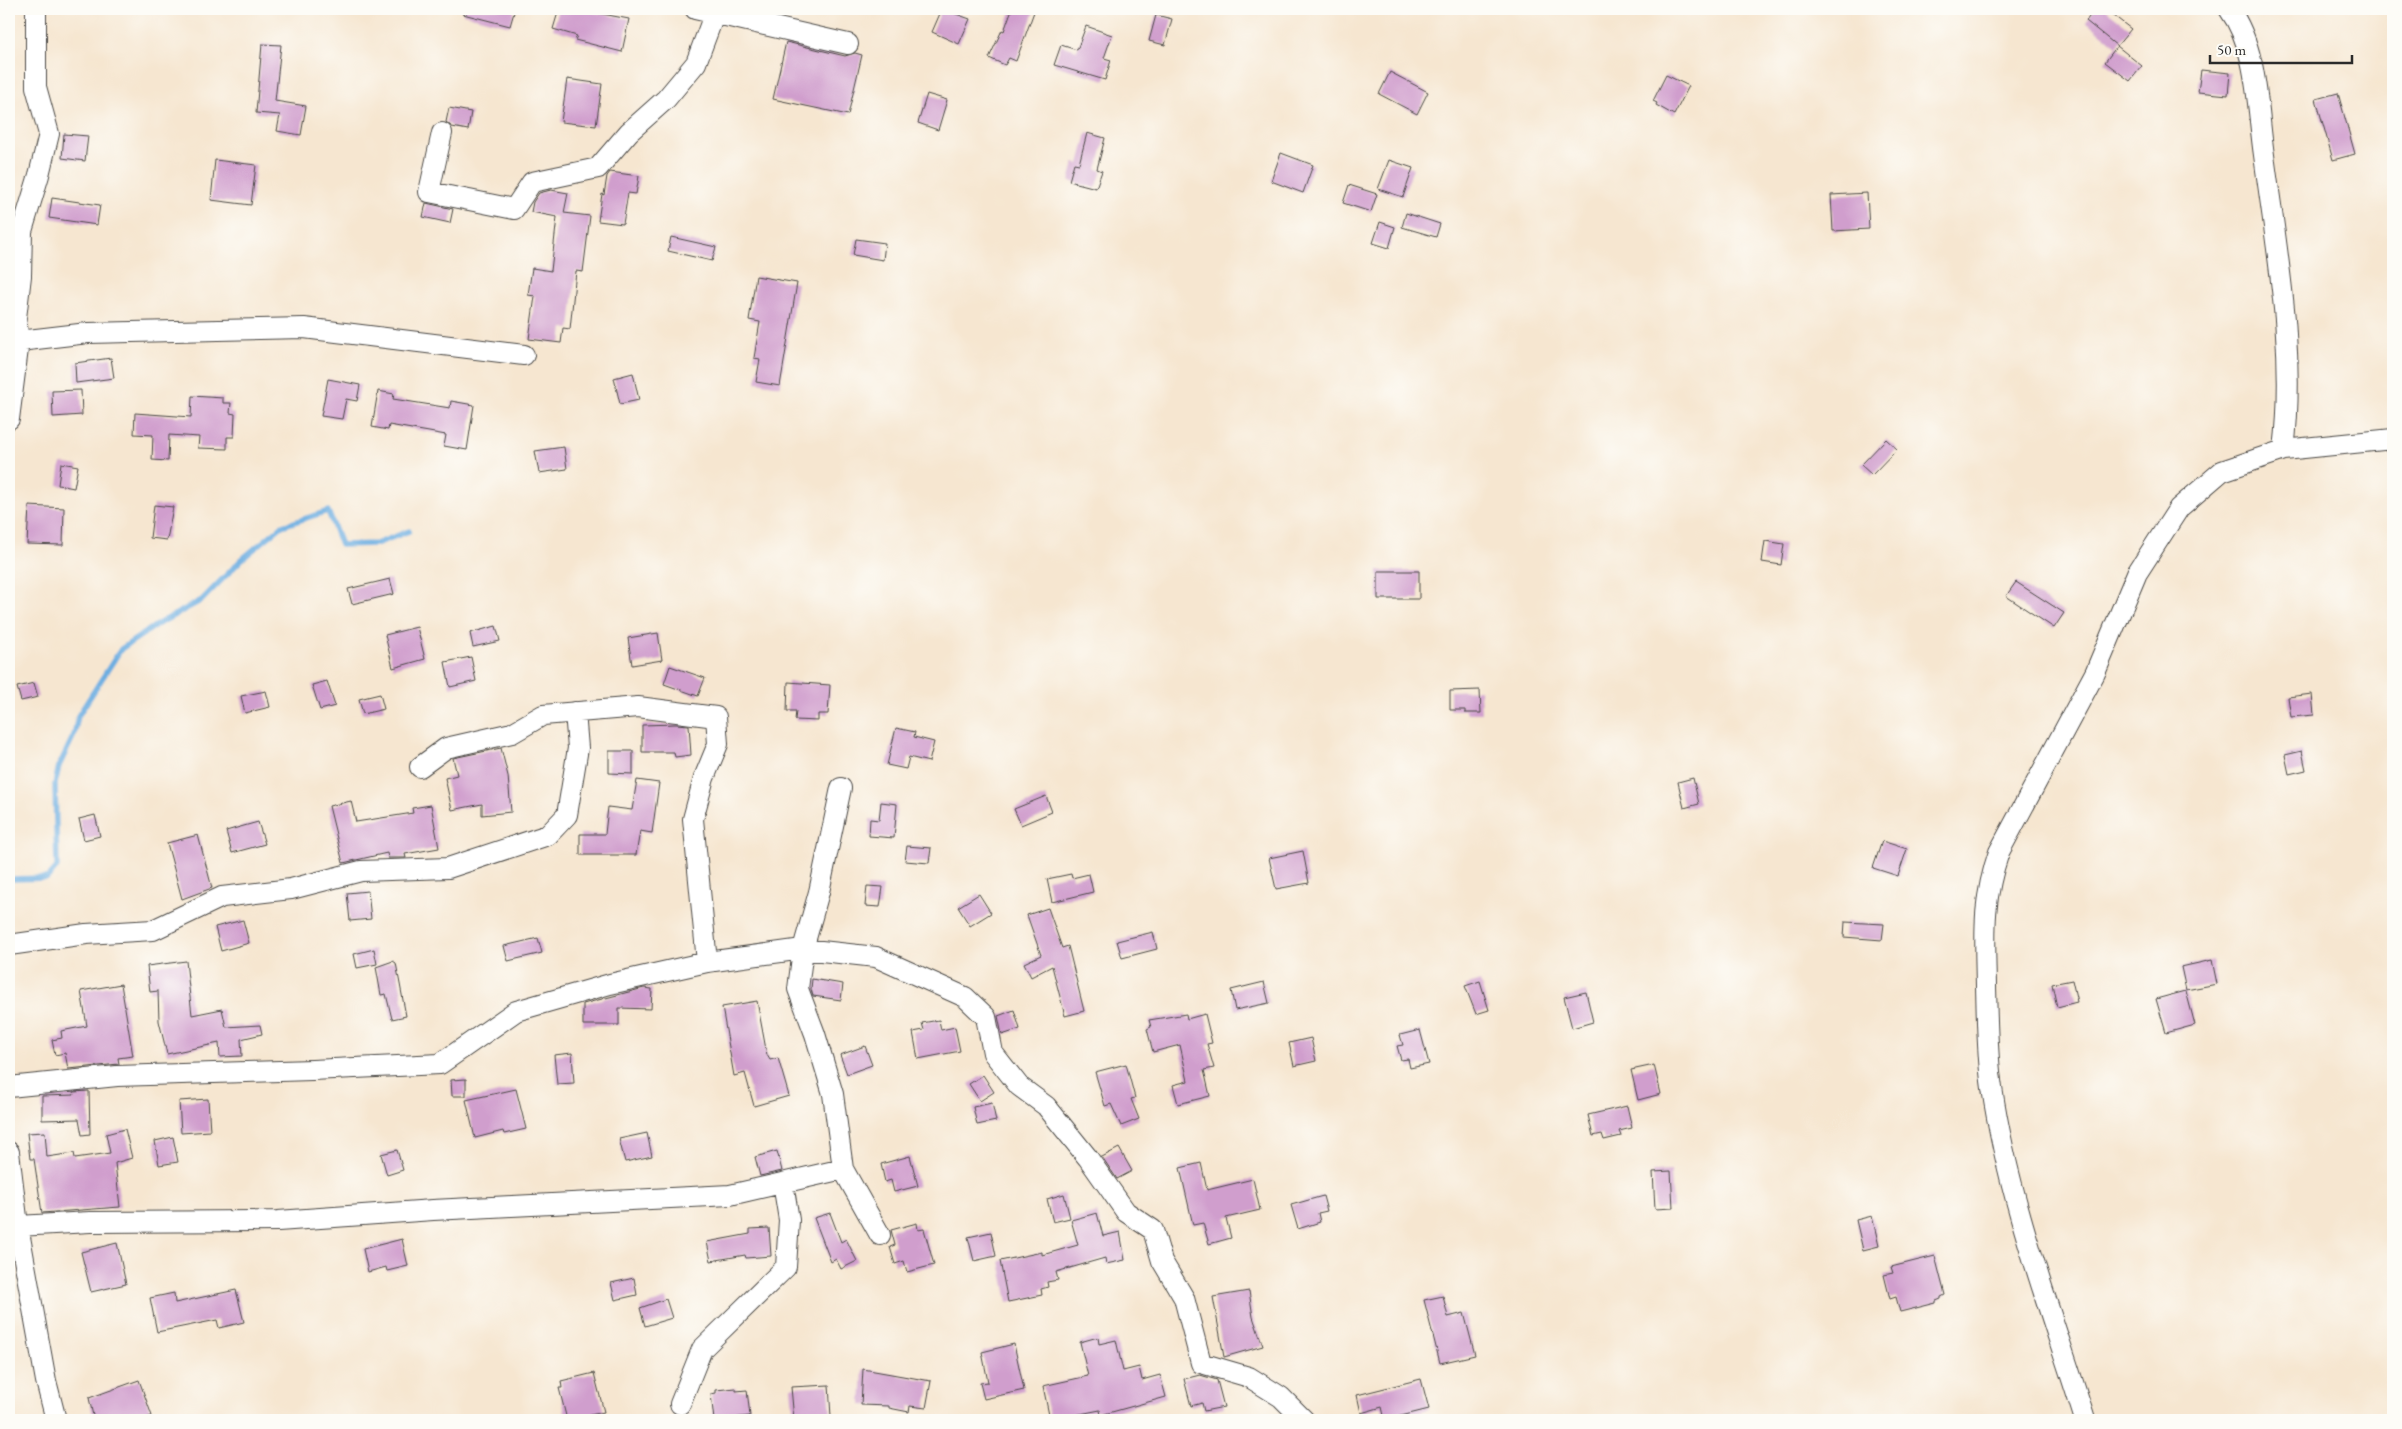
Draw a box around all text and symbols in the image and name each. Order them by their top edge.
scale bar [2210,32,2352,64]
text: 50 m [2217,40,2246,59]

